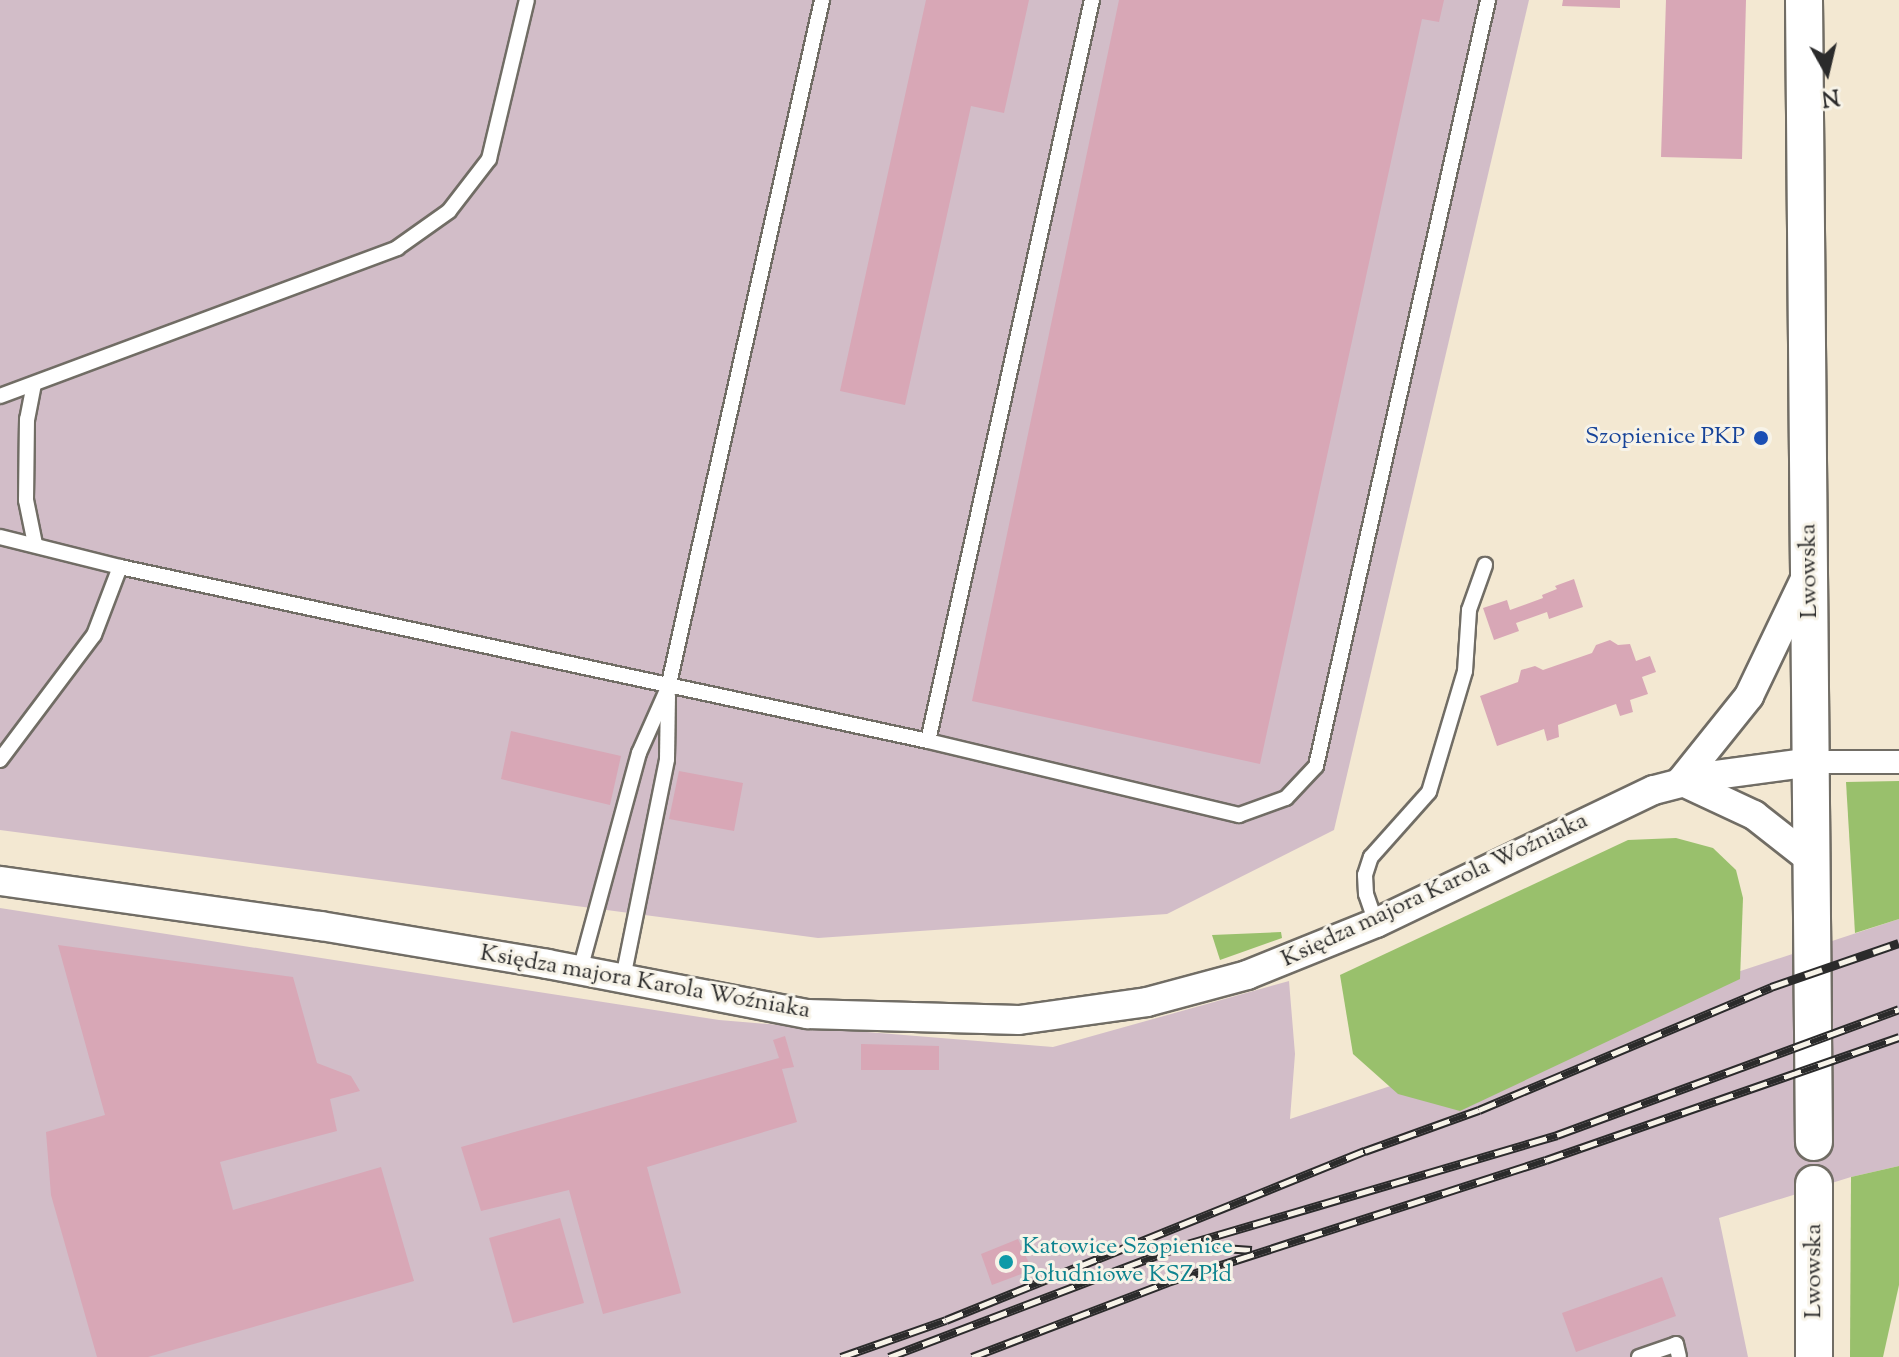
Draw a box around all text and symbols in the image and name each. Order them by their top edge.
north arrow [1787,32,1867,112]
text: N [1819,79,1841,113]
place label: Szopienice PKP [1585,424,1745,452]
marker: Szopienice PKP [1752,429,1770,447]
street label: Lwowska [1795,523,1825,619]
street label: Księdza majora Karola Woźniaka [1277,807,1593,975]
street label: Księdza majora Karola Woźniaka [478,940,812,1026]
street label: Lwowska [1801,1224,1829,1318]
place label: Katowice Szopienice Południowe KSZ Płd [1022,1234,1233,1290]
marker: Katowice Szopienice Południowe KSZ Płd [997,1253,1015,1271]

